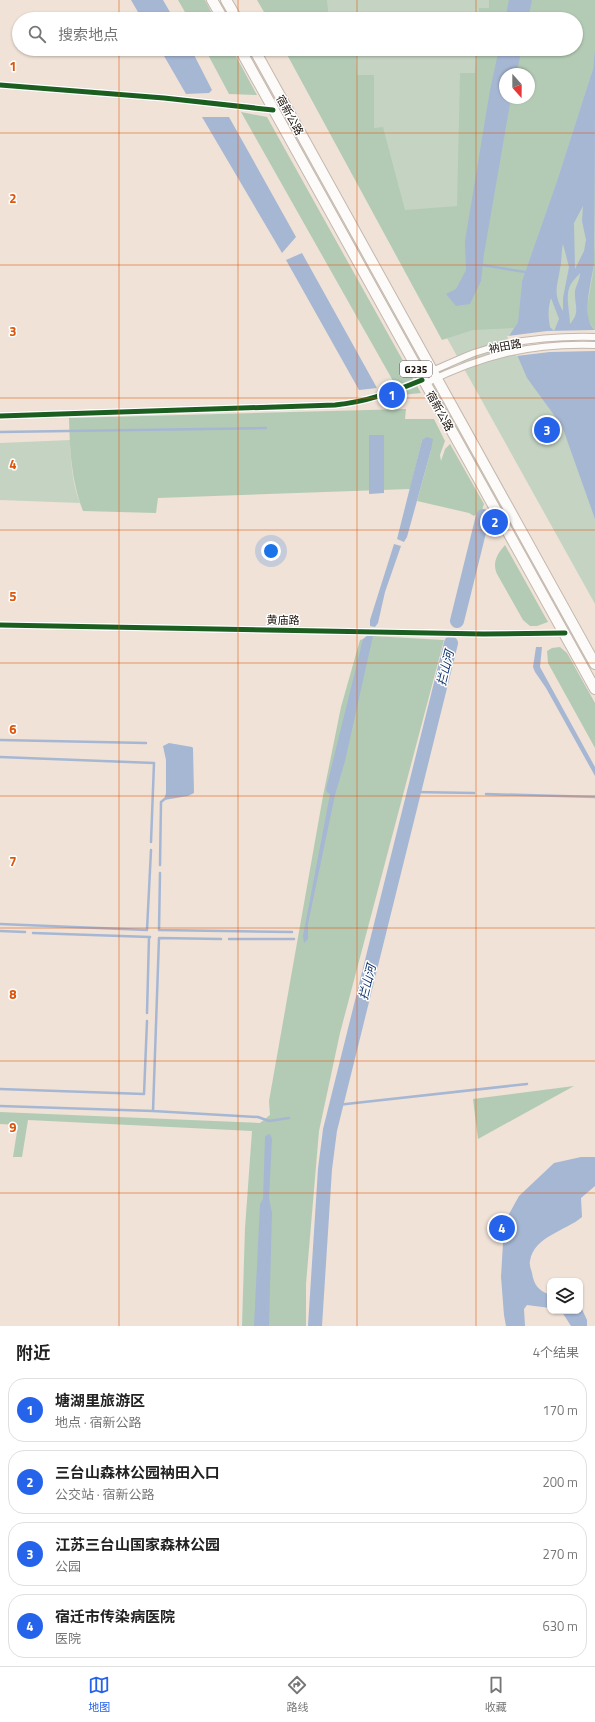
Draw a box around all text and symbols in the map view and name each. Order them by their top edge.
search box [12,12,583,56]
icon: search [26,23,48,45]
text: 搜索地点 [58,23,118,46]
text: 1 [9,56,17,76]
north arrow [499,68,535,104]
street label: 宿新公路 [272,92,308,138]
text: 2 [9,188,17,208]
text: 3 [9,321,17,341]
street label: 衲田路 [487,335,523,357]
road number: G235 [400,361,432,377]
pin: 1 [379,380,405,410]
street label: 宿新公路 [422,388,458,434]
pin: 3 [534,415,560,445]
text: 4 [9,454,17,474]
pin: 2 [482,507,508,537]
your location [261,541,281,561]
text: 5 [9,586,17,606]
street label: 黄庙路 [266,612,300,628]
water label: 拦山河 [431,646,459,688]
text: 6 [9,719,17,739]
text: 7 [9,851,17,871]
water label: 拦山河 [353,960,381,1002]
text: 8 [9,984,17,1004]
text: 9 [9,1117,17,1137]
pin: 4 [489,1213,515,1243]
map controls [547,1278,583,1314]
button: layers [547,1278,583,1314]
text: 附近 [16,1340,50,1366]
text: 4个结果 [533,1342,579,1362]
text: 塘湖里旅游区 [55,1389,145,1412]
text: 1 [26,1400,34,1420]
text: 170 m [542,1400,578,1420]
text: 地点 · 宿新公路 [55,1412,142,1432]
text: 三台山森林公园衲田入口 [55,1461,220,1484]
text: 2 [26,1472,34,1492]
text: 200 m [542,1472,578,1492]
text: 公交站 · 宿新公路 [55,1484,155,1504]
text: 江苏三台山国家森林公园 [55,1533,220,1556]
text: 3 [26,1544,34,1564]
text: 270 m [542,1544,578,1564]
text: 公园 [55,1556,81,1576]
text: 宿迁市传染病医院 [55,1605,175,1628]
text: 4 [26,1616,34,1636]
text: 630 m [542,1616,578,1636]
text: 医院 [55,1628,81,1648]
tab: 地图 [88,1674,110,1715]
tab: 路线 [286,1674,308,1715]
tab: 收藏 [485,1674,507,1715]

